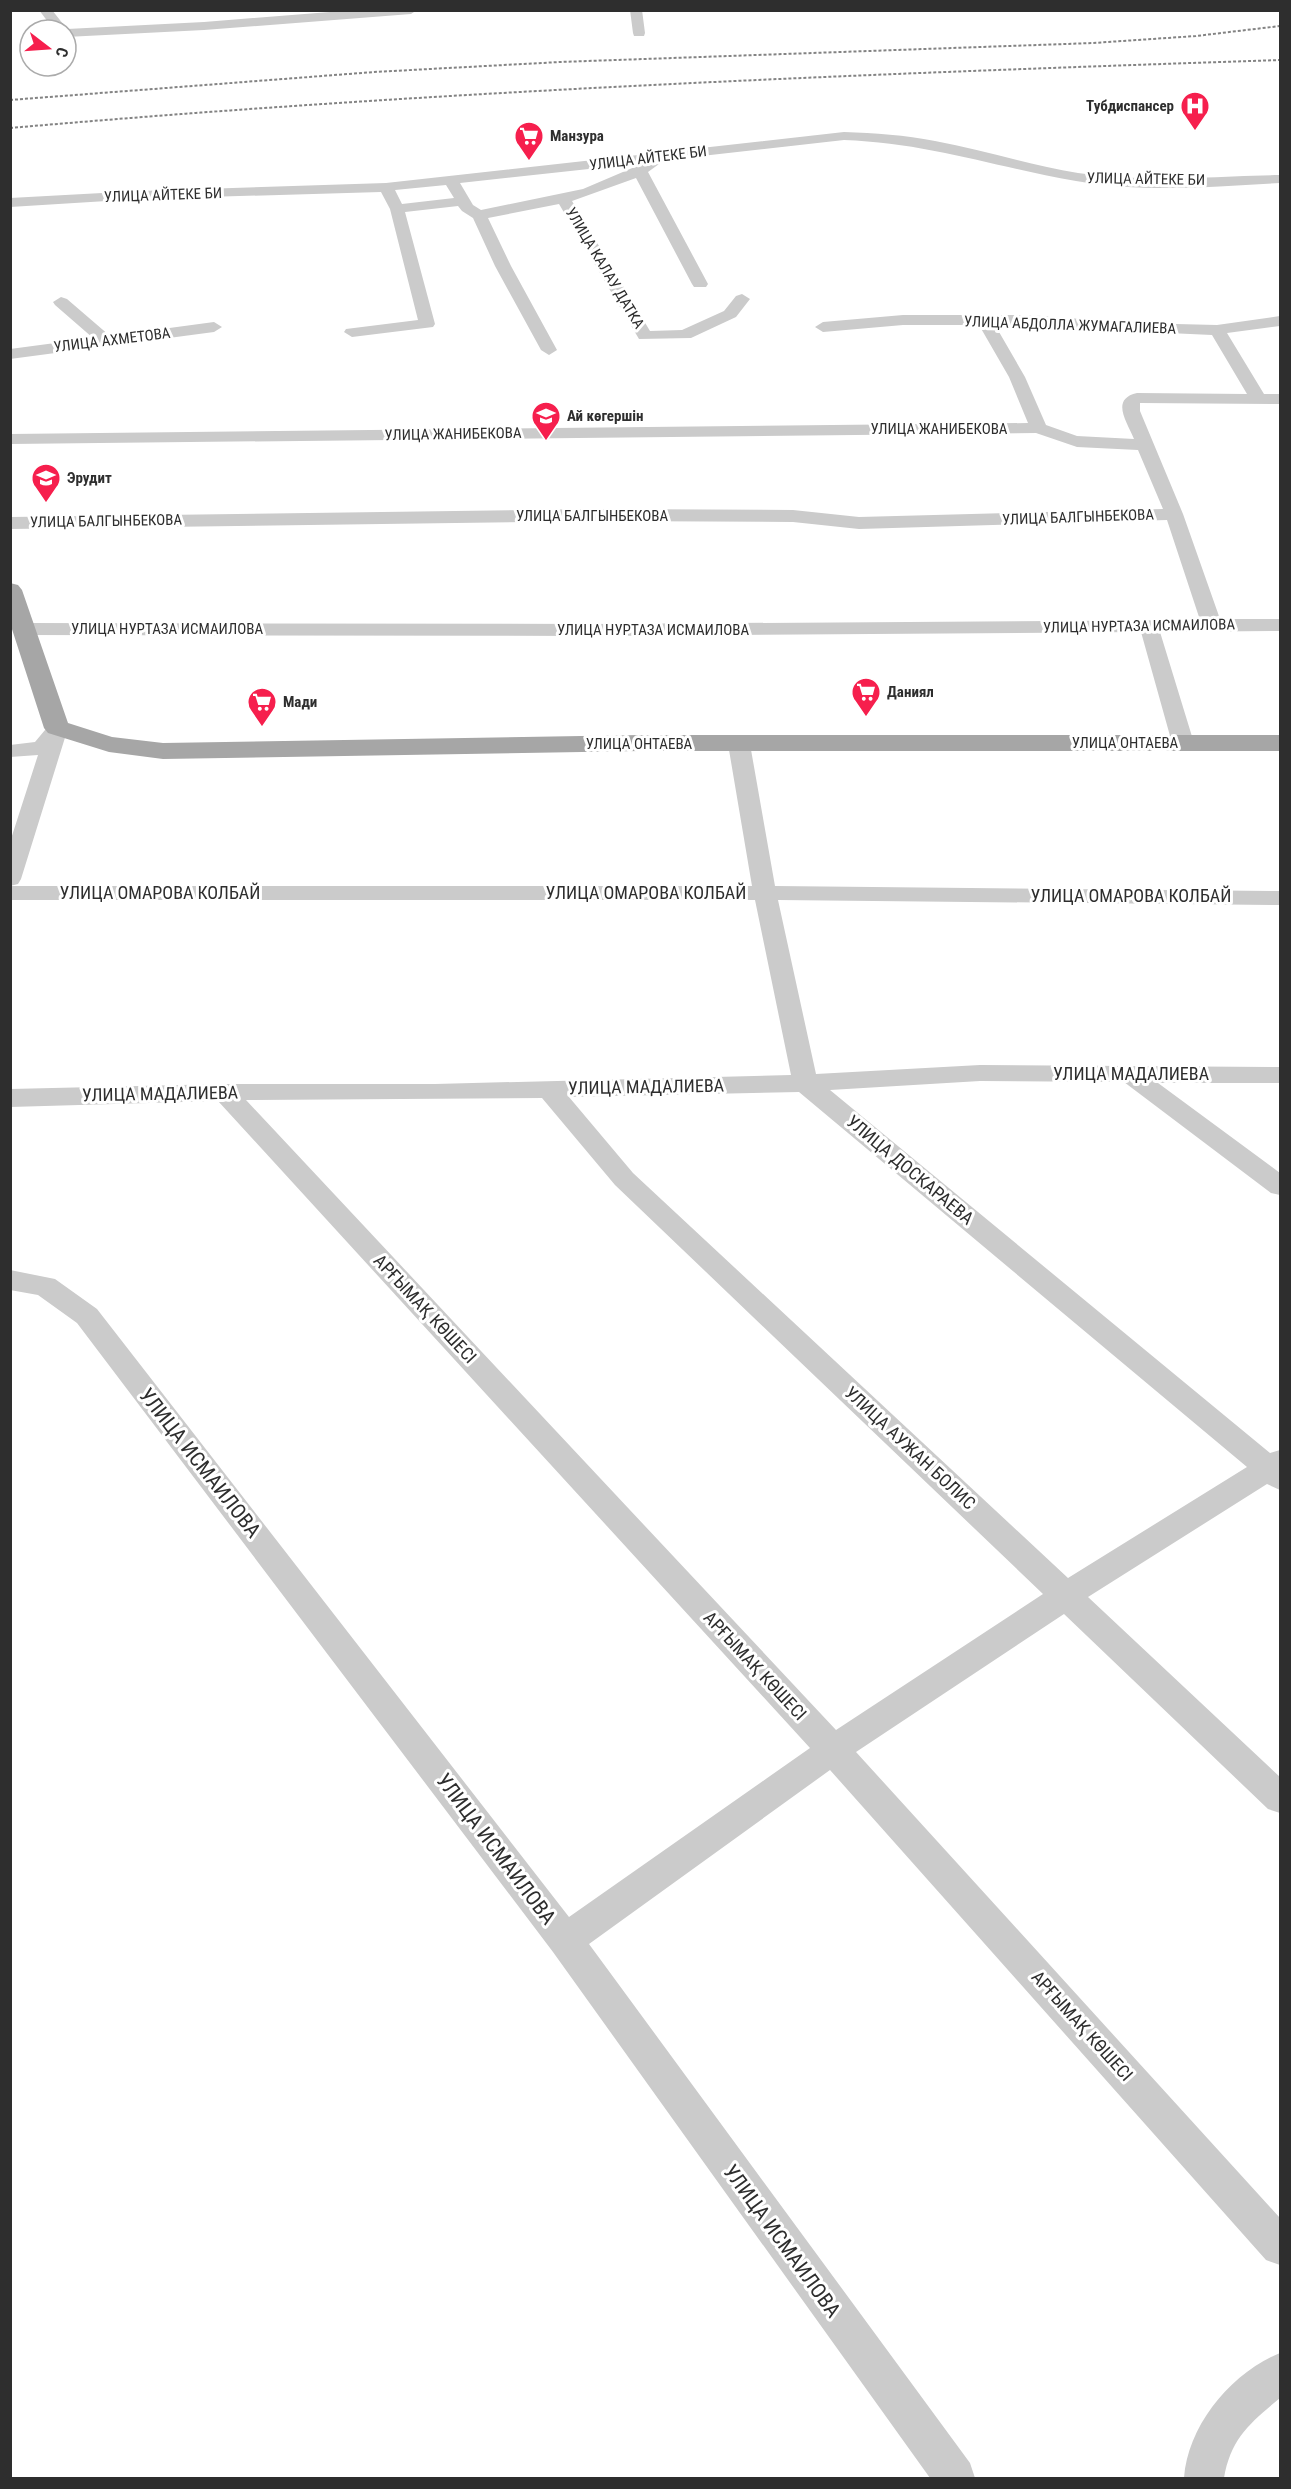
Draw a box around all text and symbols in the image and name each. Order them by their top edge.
north arrow [18,18,78,78]
text: С [51,45,72,59]
hospital icon: Тубдиспансер [1179,90,1211,132]
place label: Тубдиспансер [1086,97,1174,115]
supermarket icon: Манзура [513,120,545,162]
place label: Манзура [550,127,604,145]
street label: УЛИЦА АЙТЕКЕ БИ [588,142,708,174]
street label: УЛИЦА АЙТЕКЕ БИ [1087,169,1205,189]
street label: УЛИЦА АЙТЕКЕ БИ [104,184,222,206]
street label: УЛИЦА КАЛАУ ДАТКА [562,204,648,332]
street label: УЛИЦА АБДОЛЛА ЖУМАГАЛИЕВА [964,312,1177,338]
street label: УЛИЦА АХМЕТОВА [53,324,172,356]
school or university icon: Ай көгершін [530,400,562,442]
place label: Ай көгершін [567,407,644,425]
street label: УЛИЦА ЖАНИБЕКОВА [870,420,1008,438]
street label: УЛИЦА ЖАНИБЕКОВА [384,424,522,444]
school or university icon: Эрудит [30,462,62,504]
place label: Эрудит [67,469,112,487]
street label: УЛИЦА БАЛГЫНБЕКОВА [1002,505,1155,529]
street label: УЛИЦА БАЛГЫНБЕКОВА [516,507,668,525]
street label: УЛИЦА БАЛГЫНБЕКОВА [30,511,183,531]
street label: УЛИЦА НУРТАЗА ИСМАИЛОВА [1043,615,1236,637]
street label: УЛИЦА НУРТАЗА ИСМАИЛОВА [71,620,263,638]
street label: УЛИЦА НУРТАЗА ИСМАИЛОВА [557,621,749,639]
supermarket icon: Даниял [850,676,882,718]
place label: Даниял [887,683,934,701]
supermarket icon: Мади [246,686,278,728]
place label: Мади [283,693,317,711]
street label: УЛИЦА ОНТАЕВА [1072,734,1179,752]
street label: УЛИЦА ОНТАЕВА [586,735,693,753]
street label: УЛИЦА ОМАРОВА КОЛБАЙ [60,882,260,903]
street label: УЛИЦА ОМАРОВА КОЛБАЙ [546,882,746,903]
street label: УЛИЦА ОМАРОВА КОЛБАЙ [1031,885,1231,906]
street label: УЛИЦА МАДАЛИЕВА [1053,1063,1210,1084]
street label: УЛИЦА МАДАЛИЕВА [568,1075,725,1098]
street label: УЛИЦА МАДАЛИЕВА [82,1082,239,1105]
street label: УЛИЦА ДОСКАРАЕВА [843,1110,979,1229]
street label: АРҒЫМАҚ КӨШЕСІ [370,1250,481,1367]
street label: УЛИЦА АУЖАН БОЛИС [841,1382,980,1514]
street label: УЛИЦА ИСМАИЛОВА [134,1384,266,1542]
street label: АРҒЫМАҚ КӨШЕСІ [700,1607,811,1724]
street label: УЛИЦА ИСМАИЛОВА [431,1769,561,1929]
street label: АРҒЫМАҚ КӨШЕСІ [1027,1966,1137,2085]
street label: УЛИЦА ИСМАИЛОВА [719,2160,845,2322]

